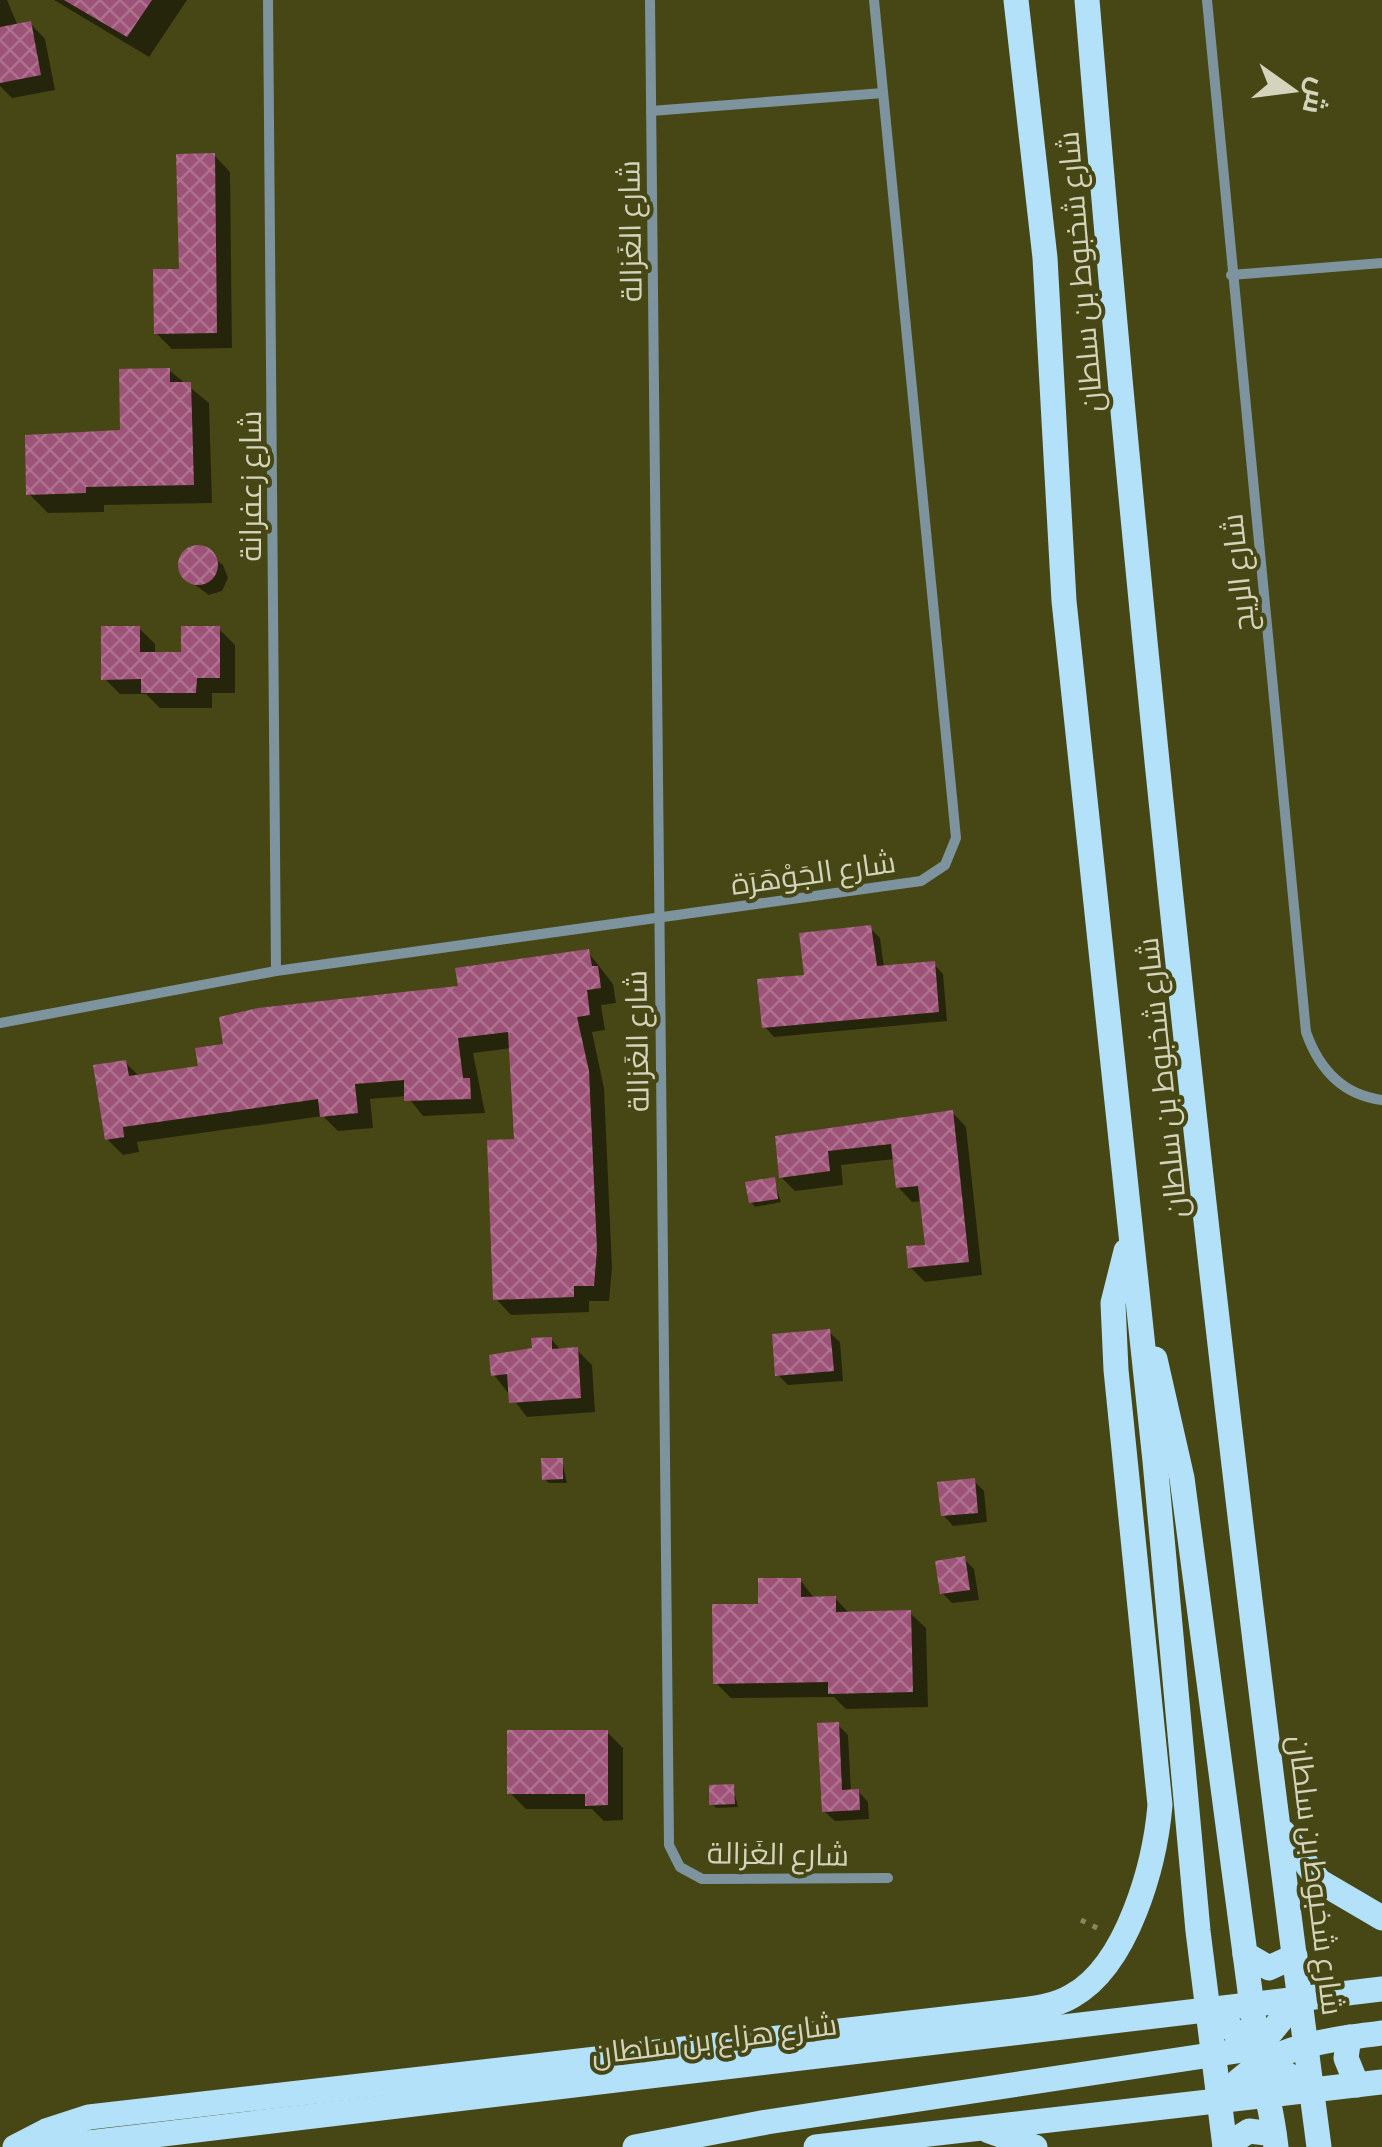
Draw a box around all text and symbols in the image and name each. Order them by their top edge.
north arrow [1242,40,1342,140]
text: ش [1295,75,1338,118]
street label: شارع شخبوط بن سلطان [1047,130,1113,414]
street label: شارع الغَزالة [608,160,652,302]
street label: شارع زعفرانة [230,410,271,562]
street label: شارع الريح [1211,512,1265,634]
street label: شارع الجَوْهَرَة [728,841,898,905]
street label: شارع شخبوط بن سلطان [1127,936,1197,1220]
street label: شارع الغَزالة [615,970,659,1112]
street label: شارع شخبوط بن سلطان [1279,1733,1354,2018]
street label: شارع الغَزالة [707,1832,849,1876]
street label: شارع هزاع بن سلطان [589,2004,839,2074]

